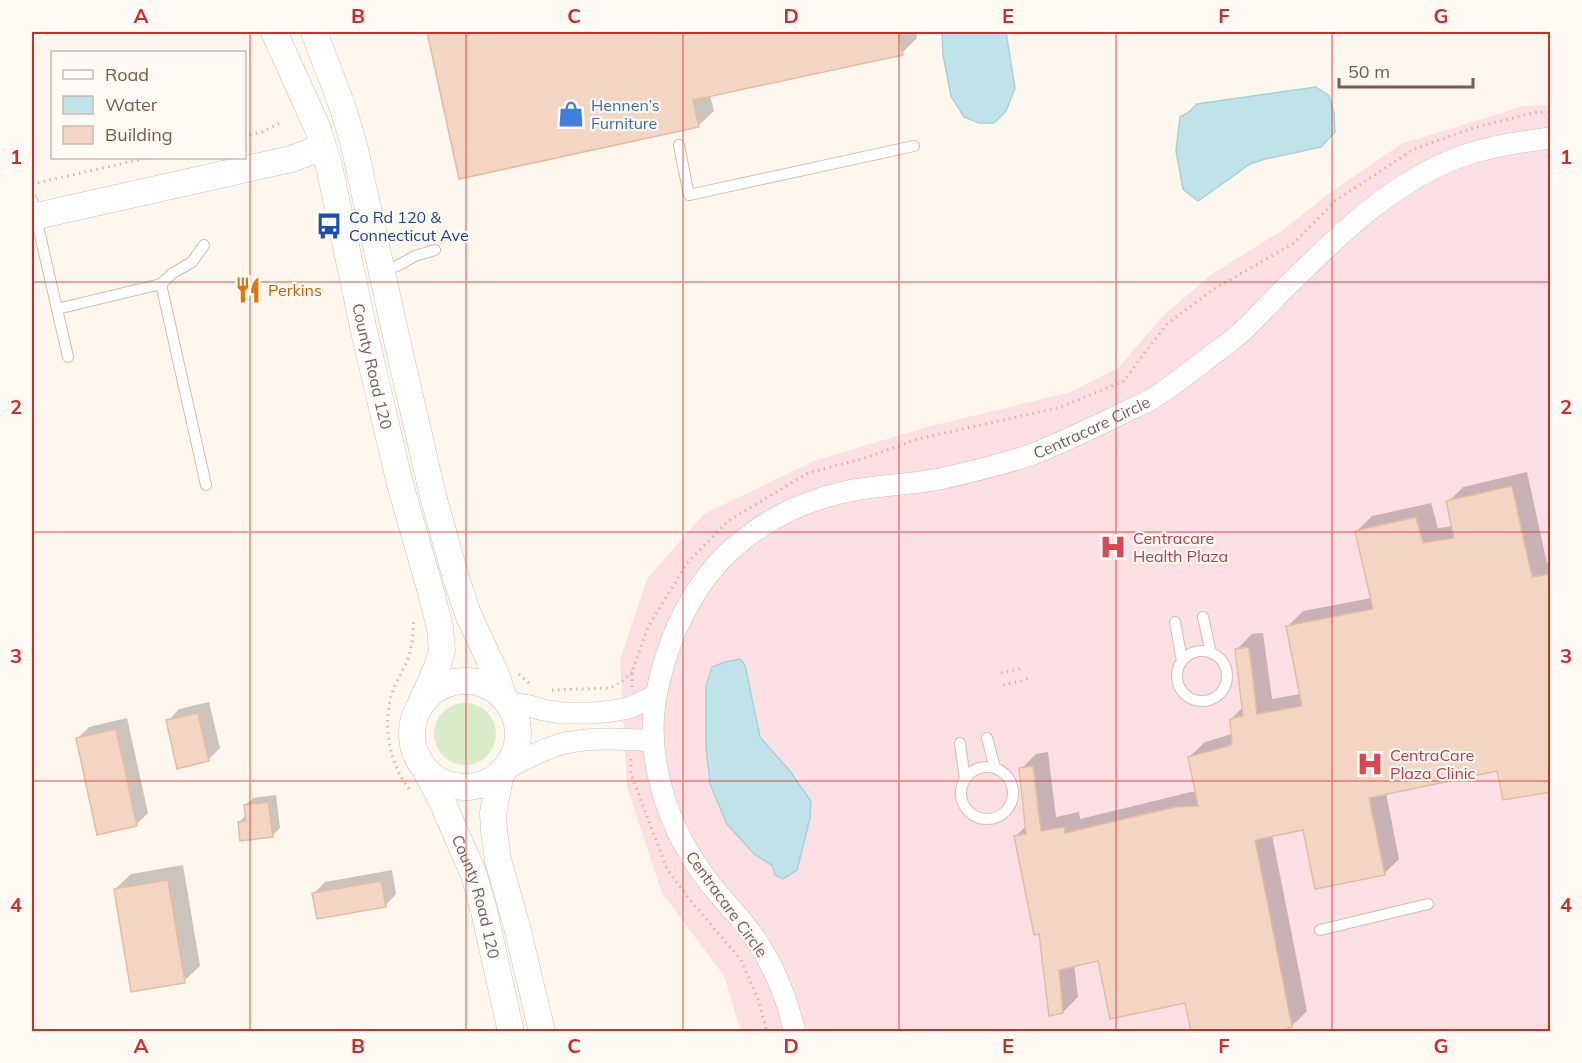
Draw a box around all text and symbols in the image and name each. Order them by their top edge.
text: A [134,3,149,28]
text: B [351,3,365,28]
text: C [567,3,581,28]
text: D [783,3,799,28]
text: E [1002,3,1014,28]
text: F [1218,3,1230,28]
text: G [1434,3,1448,28]
legend [51,51,246,159]
scale bar [1339,51,1472,89]
text: 50 m [1348,60,1390,83]
text: Road [105,63,149,86]
text: Water [105,93,158,116]
place label: Hennen’s Furniture [591,95,660,133]
shop icon: Hennen’s Furniture [556,99,586,129]
text: Building [105,123,173,146]
text: 1 [10,144,22,169]
text: 1 [1560,144,1572,169]
place label: Co Rd 120 & Connecticut Ave [349,207,469,245]
bus stop icon: Co Rd 120 & Connecticut Ave [314,211,344,241]
restaurant icon: Perkins [233,275,263,305]
place label: Perkins [268,280,322,300]
street label: County Road 120 [348,301,397,431]
street label: Centracare Circle [1030,392,1153,463]
text: 2 [10,394,22,419]
text: 2 [1560,394,1572,419]
place label: Centracare Health Plaza [1133,528,1228,566]
hospital icon: Centracare Health Plaza [1098,532,1128,562]
text: 3 [10,643,22,668]
text: 3 [1560,643,1572,668]
place label: CentraCare Plaza Clinic [1390,745,1476,783]
hospital icon: CentraCare Plaza Clinic [1355,749,1385,779]
street label: County Road 120 [448,832,504,960]
street label: Centracare Circle [682,847,772,961]
text: 4 [10,892,22,917]
text: 4 [1560,892,1572,917]
text: A [134,1033,149,1058]
text: B [351,1033,365,1058]
text: C [567,1033,581,1058]
text: D [783,1033,799,1058]
text: E [1002,1033,1014,1058]
text: F [1218,1033,1230,1058]
text: G [1434,1033,1448,1058]

